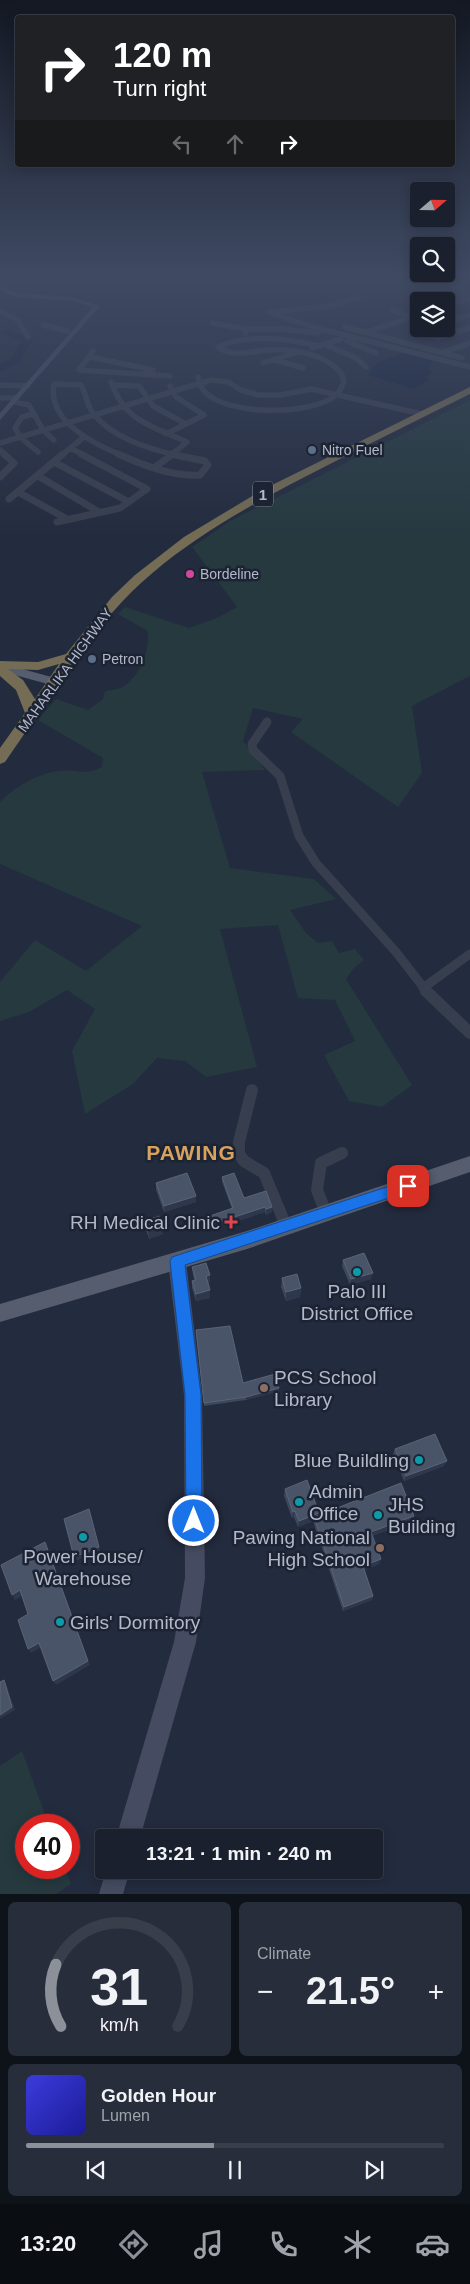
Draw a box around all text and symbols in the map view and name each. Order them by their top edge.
icon: right [30,35,95,100]
text: 120 m [113,35,212,74]
text: Turn right [113,76,206,101]
icon: left [168,130,196,158]
icon: ahead [221,130,249,158]
icon: right [274,130,302,158]
north arrow [410,182,455,228]
map controls [410,182,455,337]
button: search [410,237,455,282]
button: layers [410,292,455,337]
place label: Nitro Fuel [322,442,383,458]
marker: Nitro Fuel [306,444,318,456]
road number: 1 [253,482,273,506]
place label: Bordeline [200,566,259,582]
marker: Bordeline [184,568,196,580]
street label: MAHARLIKA HIGHWAY [15,604,116,735]
place label: Petron [102,651,143,667]
marker: Petron [86,653,98,665]
district label: PAWING [146,1141,236,1164]
pin [387,1165,429,1207]
icon: arrive [394,1172,422,1200]
place label: RH Medical Clinic [70,1212,220,1233]
marker: RH Medical Clinic [224,1215,238,1229]
marker: Palo III District Office [351,1266,363,1278]
place label: Palo III District Office [301,1281,413,1324]
place label: PCS School Library [274,1367,376,1410]
marker: PCS School Library [258,1382,270,1394]
place label: Blue Buildling [294,1450,409,1471]
marker: Blue Buildling [413,1454,425,1466]
place label: Admin Office [309,1481,363,1524]
position arrow [167,1494,219,1546]
place label: JHS Building [388,1494,456,1537]
marker: Admin Office [293,1496,305,1508]
marker: JHS Building [372,1509,384,1521]
place label: Pawing National High School [233,1527,370,1570]
marker: Power House/ Warehouse [77,1531,89,1543]
marker: Pawing National High School [374,1542,386,1554]
place label: Power House/ Warehouse [23,1546,143,1589]
place label: Girls' Dormitory [70,1612,201,1633]
marker: Girls' Dormitory [54,1616,66,1628]
speed limit sign: 40 [15,1814,80,1879]
text: 13:21 · 1 min · 240 m [146,1843,332,1864]
text: Climate [257,1945,311,1962]
text: 31 [91,1958,148,2016]
text: 21.5° [306,1970,395,2012]
text: − [257,1976,273,2007]
text: + [428,1976,444,2007]
text: km/h [100,2015,139,2035]
text: Golden Hour [101,2085,216,2106]
text: Lumen [101,2107,150,2124]
icon: previous [82,2156,110,2184]
icon: pause [221,2156,249,2184]
icon: next [360,2156,388,2184]
icon: directions [116,2227,151,2262]
icon: music [191,2227,226,2262]
icon: phone [266,2227,301,2262]
icon: climate [340,2227,375,2262]
icon: car [415,2227,450,2262]
text: 13:20 [20,2231,76,2256]

